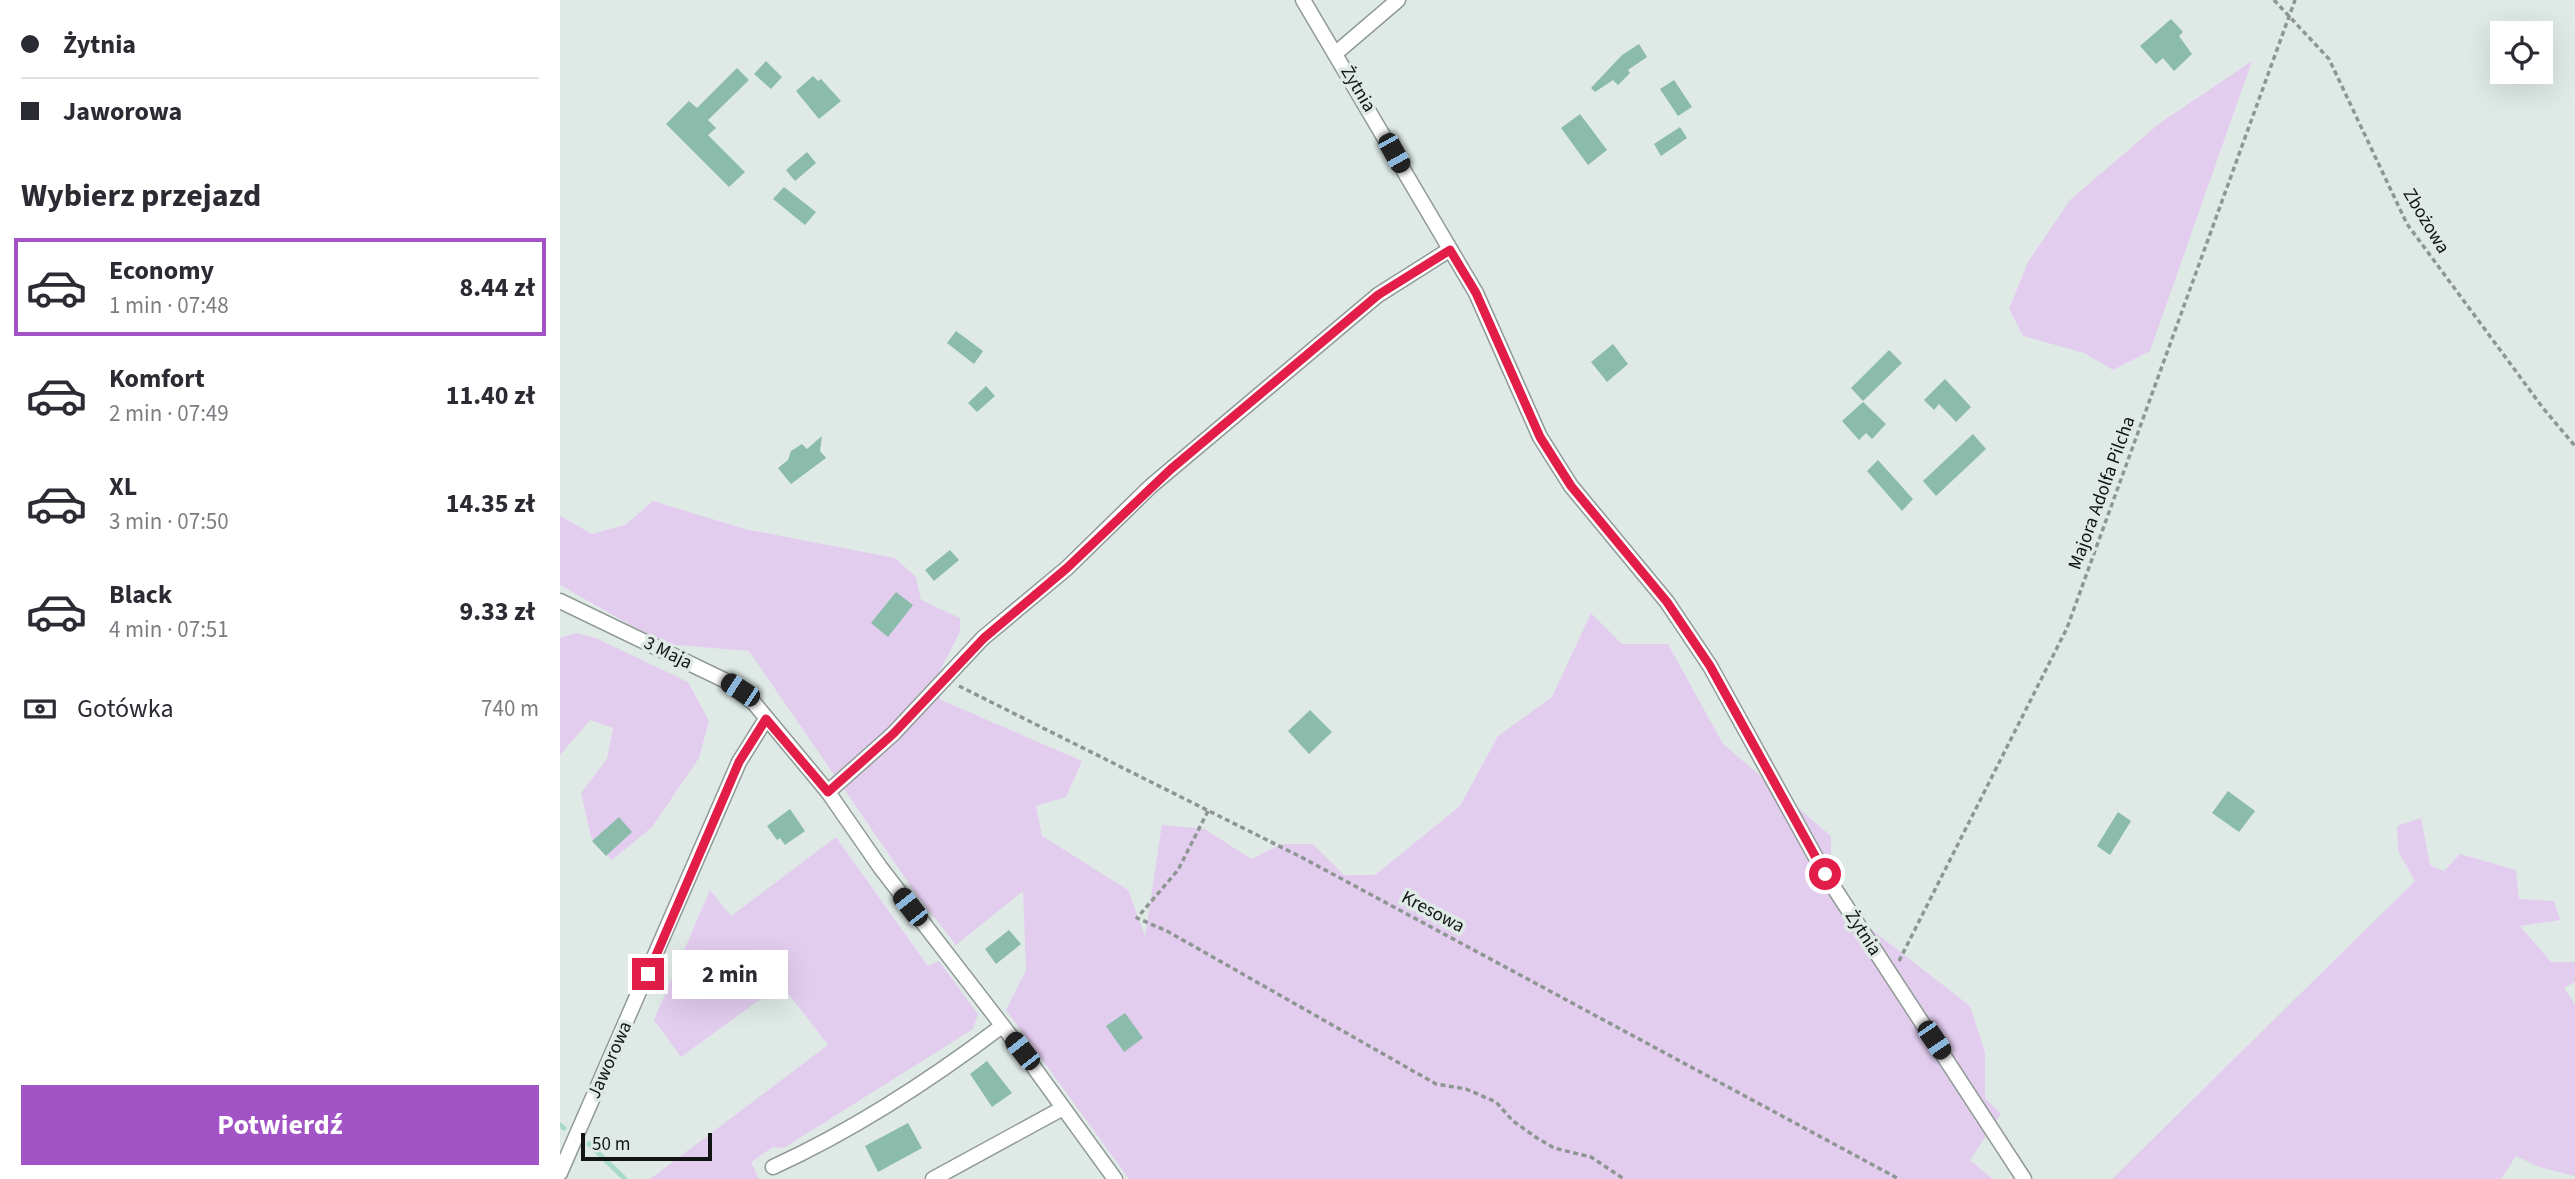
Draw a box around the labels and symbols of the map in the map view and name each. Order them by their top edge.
street label: Żytnia [1334,61,1382,117]
car [1375,130,1414,176]
street label: Zbożowa [2396,183,2456,259]
street label: Majora Adolfa Pilcha [2062,413,2142,573]
street label: 3 Maja [639,630,697,676]
car [717,670,764,710]
route start [1809,858,1841,890]
car [889,884,932,930]
street label: Kresowa [1397,884,1469,940]
street label: Żytnia [1838,905,1888,961]
callout: 2 min [672,950,788,998]
route end [632,958,664,990]
street label: Jaworowa [581,1017,639,1103]
car [1914,1017,1955,1063]
car [1001,1028,1044,1074]
scale bar [581,1130,712,1162]

